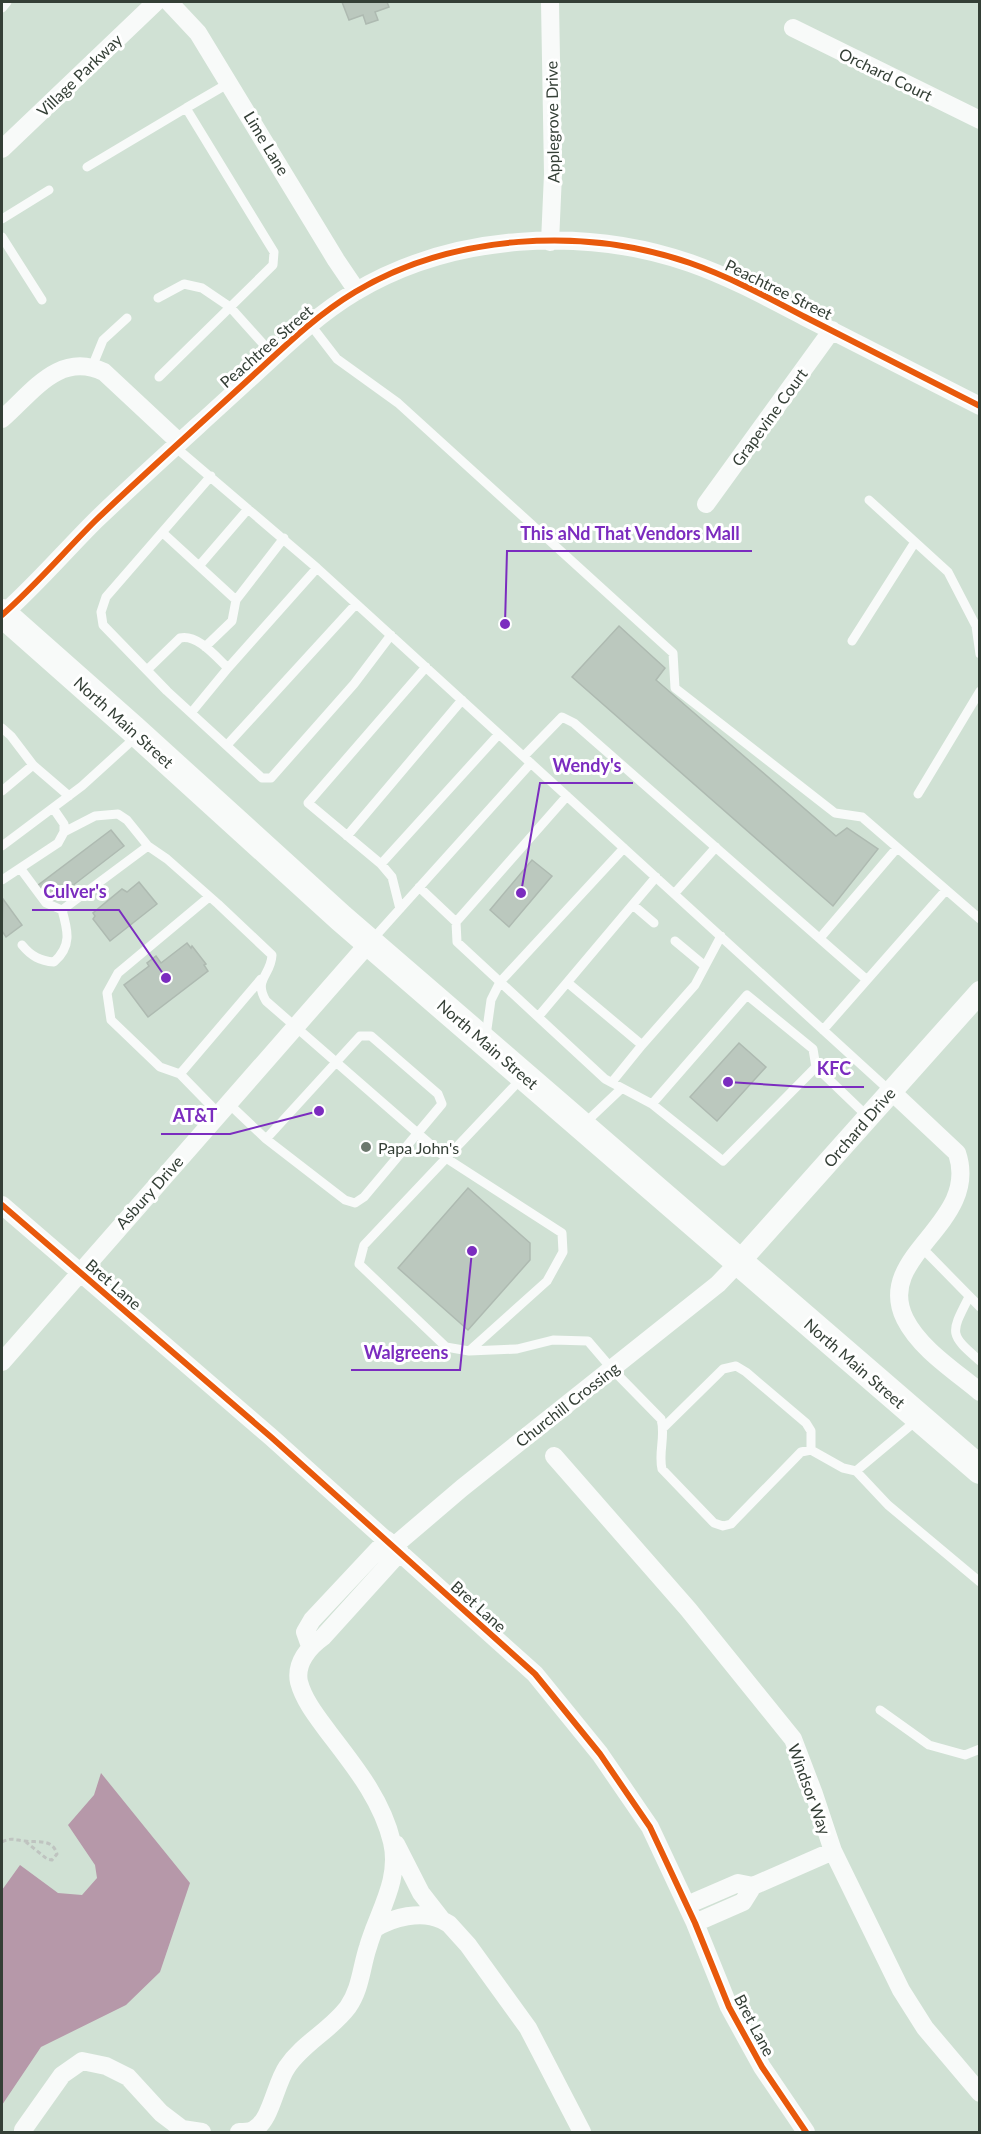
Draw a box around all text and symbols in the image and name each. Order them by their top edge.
street label: Village Parkway [33,29,126,120]
street label: Orchard Court [836,43,936,105]
street label: Applegrove Drive [541,61,563,183]
street label: Lime Lane [240,108,294,178]
street label: Peachtree Street [723,255,836,323]
street label: Peachtree Street [216,300,316,391]
street label: Grapevine Court [727,364,811,470]
callout: This aNd That Vendors Mall [507,515,752,551]
text: This aNd That Vendors Mall [520,522,740,544]
street label: North Main Street [70,672,178,772]
callout: Wendy's [540,747,633,783]
text: Wendy's [553,754,621,776]
callout: Culver's [32,874,119,910]
text: Culver's [43,880,107,902]
street label: North Main Street [434,995,542,1093]
callout: KFC [805,1051,864,1087]
text: KFC [817,1057,851,1079]
street label: Orchard Drive [819,1083,899,1171]
callout: AT&T [161,1098,230,1134]
text: AT&T [172,1104,217,1126]
place label: Papa John's [378,1138,459,1157]
marker: Papa John's [359,1140,373,1154]
street label: Asbury Drive [111,1152,187,1232]
street label: Bret Lane [82,1255,146,1313]
street label: North Main Street [801,1314,909,1412]
callout: Walgreens [351,1334,460,1370]
text: Walgreens [364,1341,448,1363]
street label: Churchill Crossing [511,1358,623,1450]
street label: Bret Lane [448,1576,510,1636]
street label: Windsor Way [785,1741,835,1838]
street label: Bret Lane [731,1991,779,2059]

